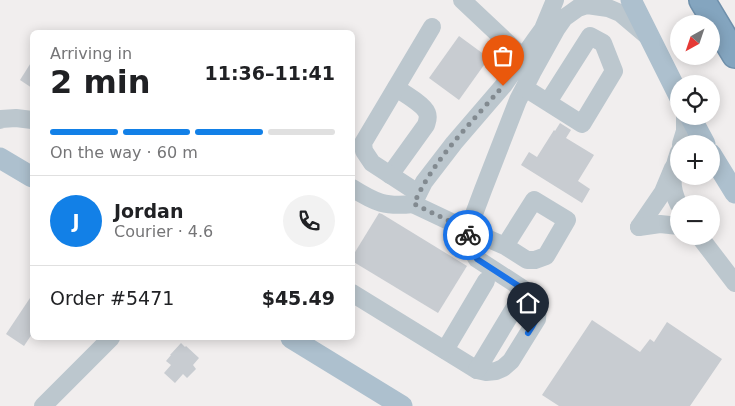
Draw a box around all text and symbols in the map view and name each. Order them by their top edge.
north arrow [670,15,720,65]
map controls [670,15,720,245]
pin [482,35,524,86]
icon: bag [489,42,517,70]
text: Arriving in [50,44,132,63]
text: 11:36–11:41 [205,62,335,84]
text: 2 min [50,63,151,101]
button: locate [670,75,720,125]
button: + [670,135,720,185]
text: On the way · 60 m [50,143,198,162]
button: phone [283,195,335,247]
button: − [670,195,720,245]
text: Jordan [114,200,183,222]
text: J [72,210,80,232]
courier [443,210,493,260]
icon: bike [454,221,482,249]
text: Courier · 4.6 [114,222,213,241]
pin [507,282,549,333]
text: Order #5471 [50,287,174,309]
text: $45.49 [262,287,335,309]
icon: home [514,289,542,317]

